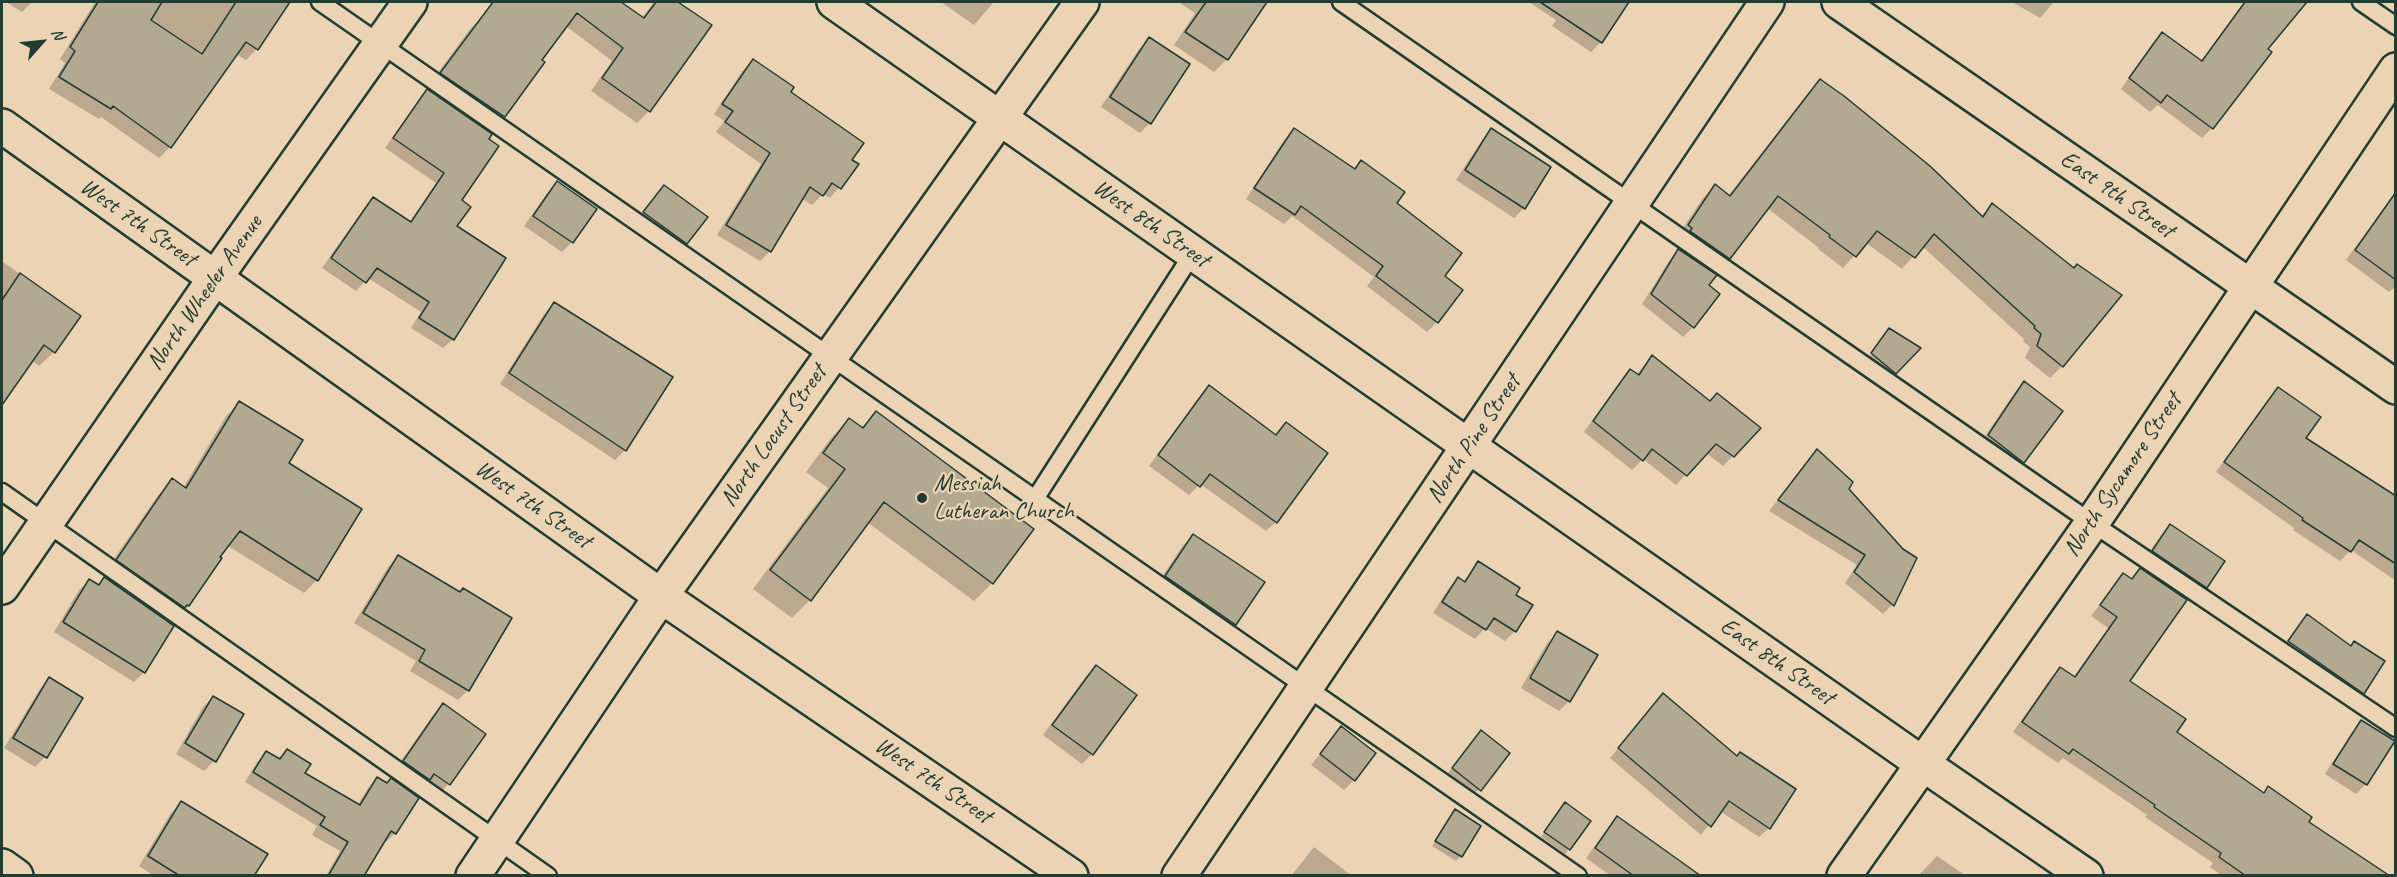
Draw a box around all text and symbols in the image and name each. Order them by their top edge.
north arrow [12,12,72,72]
text: N [47,25,69,43]
street label: East 9th Street [2054,145,2180,245]
street label: West 7th Street [74,172,202,274]
street label: West 8th Street [1087,173,1215,275]
street label: North Wheeler Avenue [141,210,269,376]
street label: North Locust Street [714,360,834,512]
street label: North Pine Street [1420,369,1528,509]
street label: North Sycamore Street [2058,388,2188,562]
street label: West 7th Street [469,454,597,556]
place label: Messiah Lutheran Church [934,470,1074,526]
marker: Messiah Lutheran Church [915,491,929,505]
street label: East 8th Street [1714,612,1840,712]
street label: West 7th Street [869,731,997,831]

